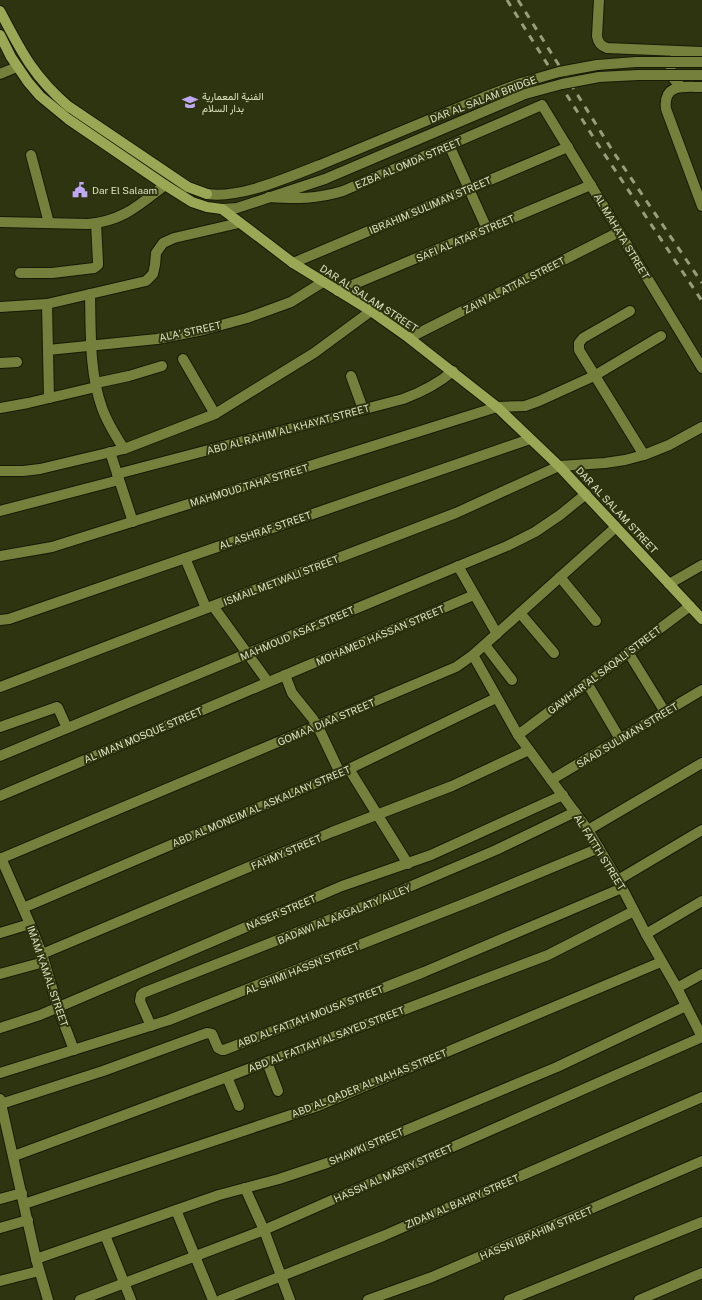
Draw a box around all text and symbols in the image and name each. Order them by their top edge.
street label: DAR AL SALAM BRIDGE [428,73,538,125]
place label: الفنية المعمارية بدار السلام [202,90,264,115]
school or university icon: الفنية المعمارية بدار السلام [181,93,199,111]
street label: EZBA AL OMDA STREET [353,135,463,191]
street label: IBRAHIM SULIMAN STREET [367,174,493,236]
public building icon: Dar El Salaam [71,181,89,199]
place label: Dar El Salaam [92,184,157,196]
street label: AL MAHATA STREET [592,191,652,281]
street label: SAFI AL ATAR STREET [414,212,516,264]
street label: ZAIN AL ATTAL STREET [461,254,567,316]
street label: DAR AL SALAM STREET [318,262,420,334]
street label: ALA' STREET [158,319,222,343]
street label: ABD AL RAHIM AL KHAYAT STREET [205,401,371,457]
street label: MAHMOUD TAHA STREET [188,461,310,509]
street label: DAR AL SALAM STREET [574,464,660,556]
street label: AL ASHRAF STREET [217,509,313,551]
street label: ISMAIL METWALI STREET [222,552,340,608]
street label: MOHAMED HASSAN STREET [314,602,446,668]
street label: MAHMOUD ASAF STREET [238,603,356,663]
street label: GAWHAR AL SAQALI STREET [545,623,663,716]
street label: GOMAA DIAA STREET [276,696,377,748]
street label: SAAD SULIMAN STREET [574,700,680,770]
street label: AL IMAN MOSQUE STREET [82,705,204,765]
street label: ABD AL MONEIM AL ASKALANY STREET [170,763,352,849]
street label: AL FATTH STREET [572,812,628,892]
street label: FAHMY STREET [249,832,323,872]
street label: BADAWI AL AAGALATY ALLEY [276,882,412,946]
street label: NASER STREET [244,892,318,932]
street label: IMAM KAMAL STREET [25,924,71,1028]
street label: AL SHIMI HASSN STREET [243,939,361,996]
street label: ABD AL FATTAH MOUSA STREET [235,983,385,1049]
street label: ABD AL FATTAH AL SAYED STREET [246,1004,406,1074]
street label: ABD AL QADER AL NAHAS STREET [289,1046,449,1120]
street label: SHAWKI STREET [327,1125,405,1167]
street label: HASSN AL MASRY STREET [332,1141,454,1205]
street label: ZIDAN AL BAHRY STREET [403,1172,521,1230]
street label: HASSN IBRAHIM STREET [478,1204,594,1262]

